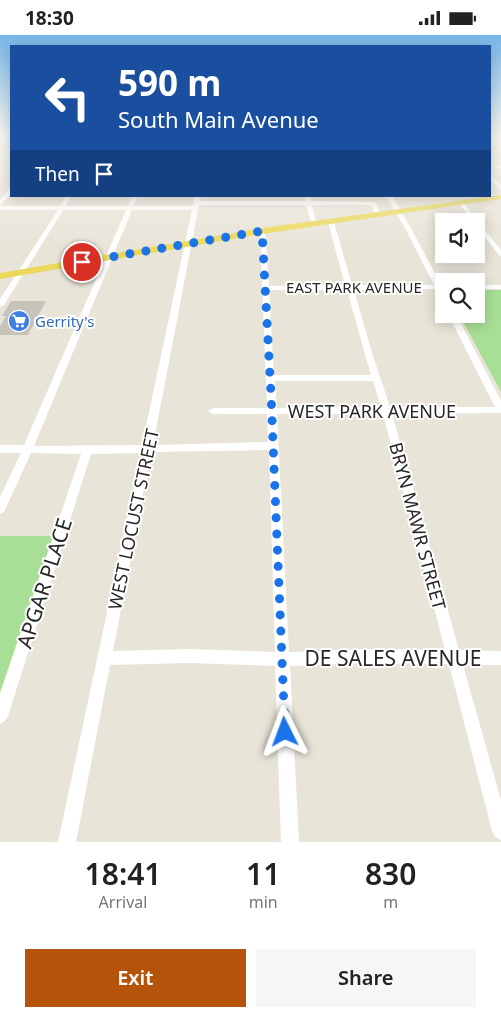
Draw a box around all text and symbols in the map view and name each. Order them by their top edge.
text: 18:30 [25,5,74,31]
text: 590 m [118,59,221,106]
icon: left [35,65,100,130]
text: South Main Avenue [118,104,319,134]
icon: arrive [90,160,118,188]
text: Then [35,161,80,187]
map controls [435,213,485,323]
button: sound [435,213,485,263]
pin [61,241,103,283]
icon: arrive [68,248,96,276]
button: search [435,273,485,323]
street label: EAST PARK AVENUE [286,277,422,297]
supermarket icon: Gerrity's [7,309,31,333]
place label: Gerrity's [35,311,94,331]
street label: WEST PARK AVENUE [288,399,456,423]
street label: WEST LOCUST STREET [102,426,164,612]
street label: BRYN MAWR STREET [384,440,452,612]
street label: APGAR PLACE [10,514,78,652]
street label: DE SALES AVENUE [305,644,481,672]
position arrow [258,705,310,757]
text: 18:41 [85,853,161,894]
text: 11 [246,853,280,894]
text: 830 [365,853,416,894]
text: Arrival [99,891,147,913]
text: min [249,891,278,913]
text: m [383,891,398,913]
button: Exit [25,949,246,1007]
button: Share [256,949,476,1007]

